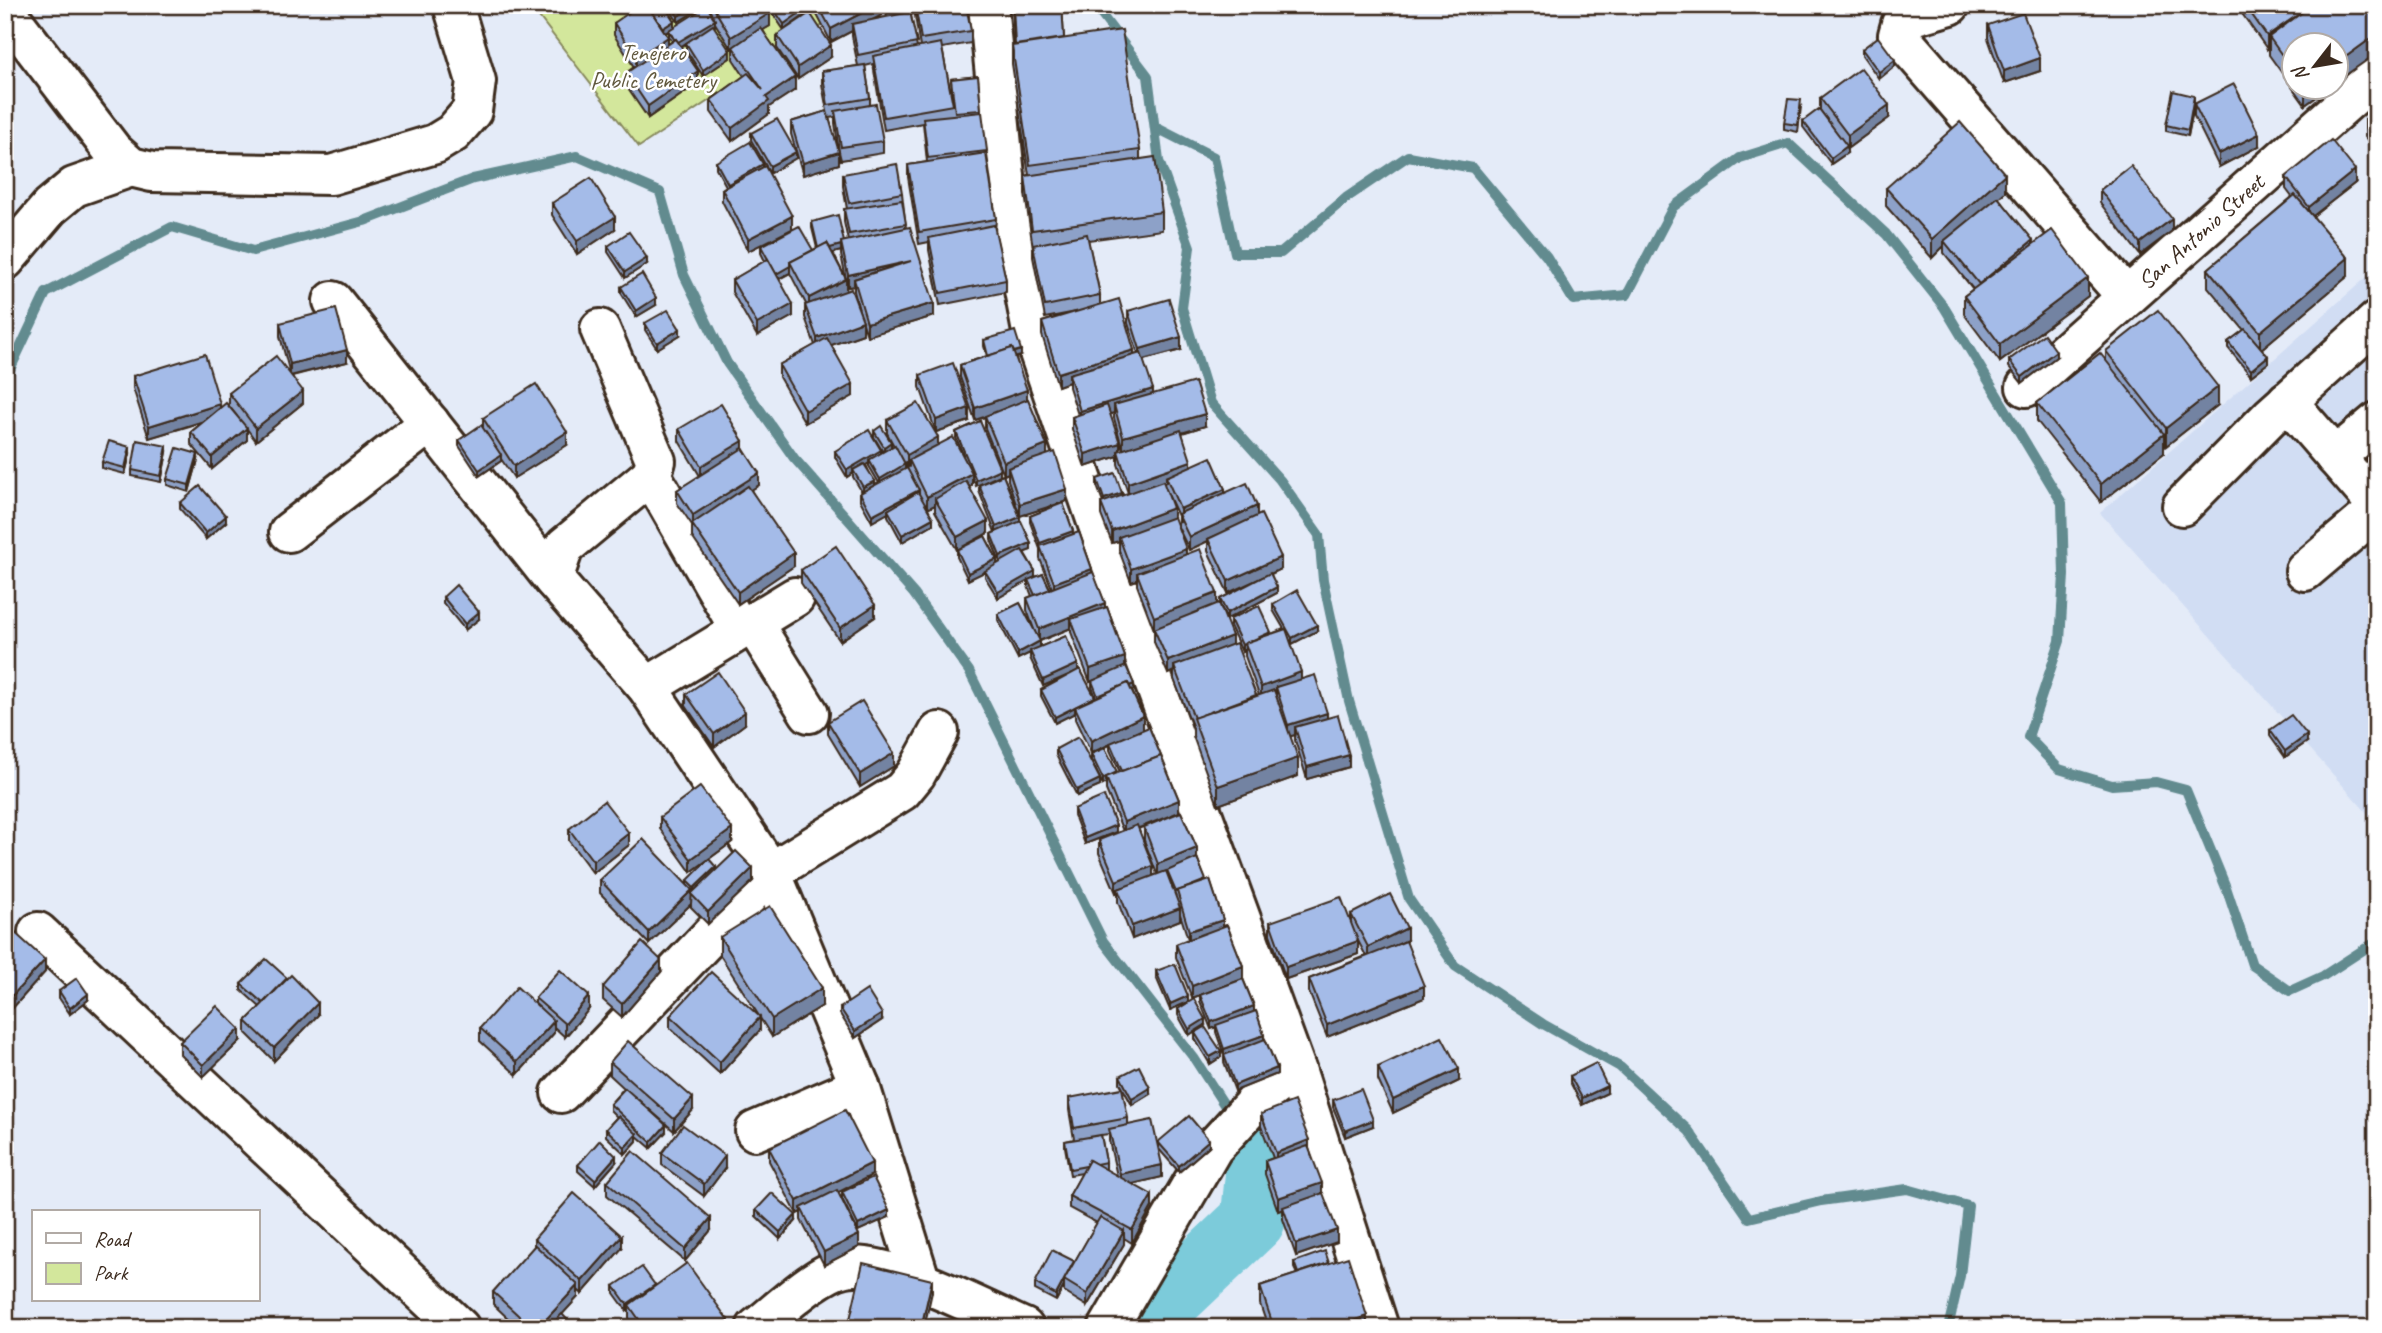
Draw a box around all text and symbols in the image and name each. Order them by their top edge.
north arrow [2280,32,2350,102]
park label: Tenejero Public Cemetery [590,37,718,95]
text: N [2286,60,2315,85]
street label: San Antonio Street [2131,166,2272,296]
legend [32,1210,259,1302]
text: Road [94,1226,133,1252]
text: Park [94,1260,129,1286]

